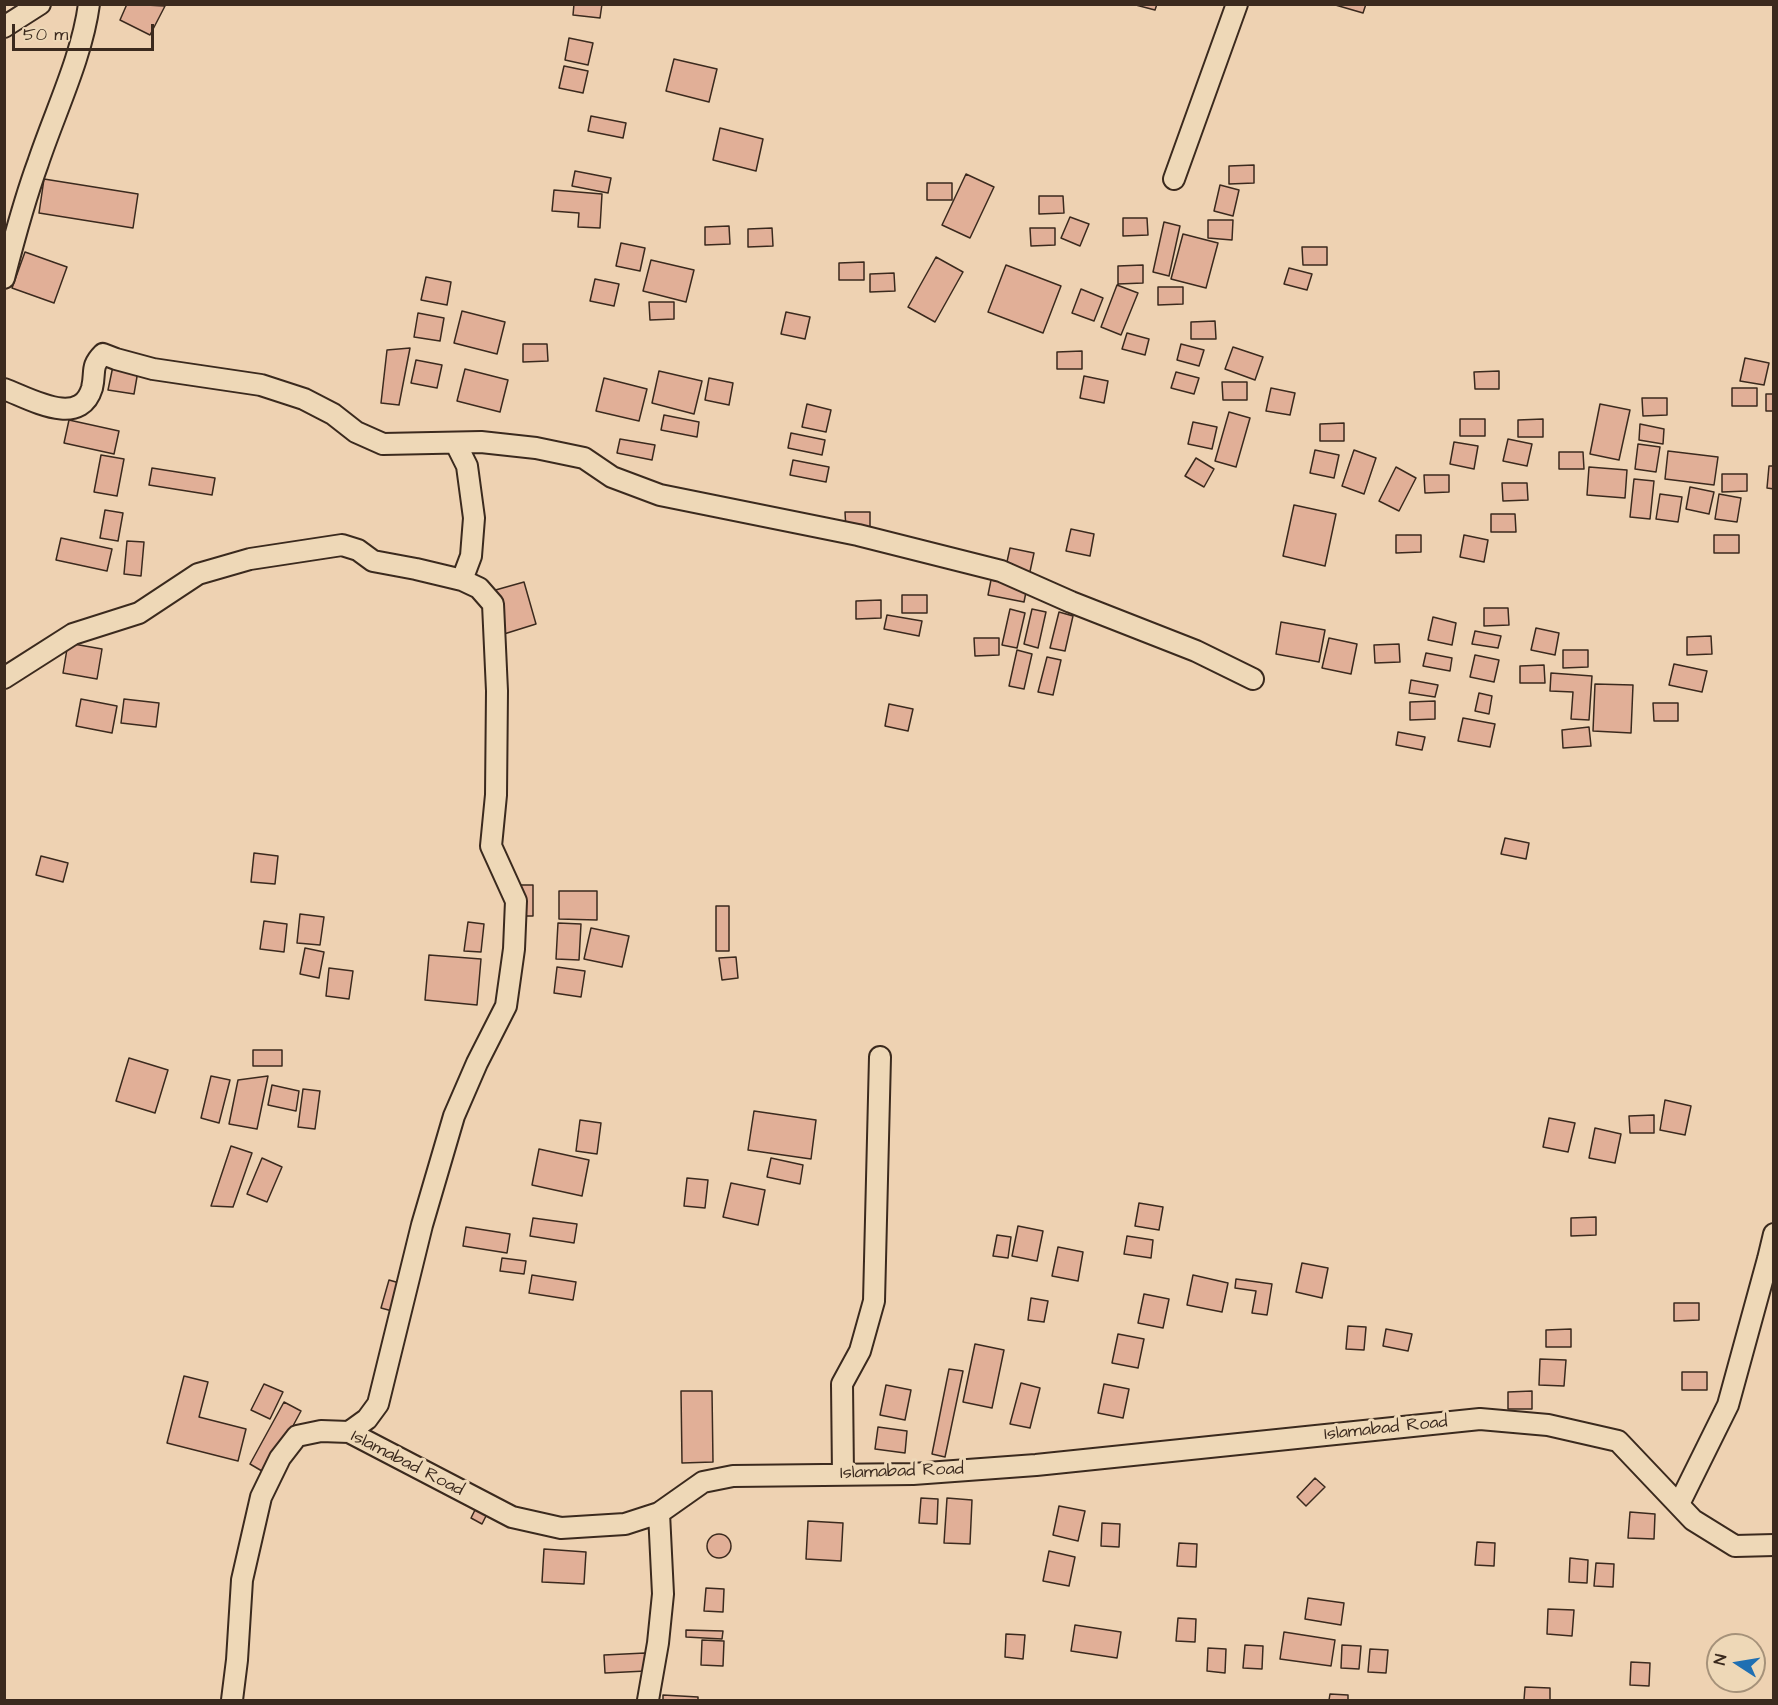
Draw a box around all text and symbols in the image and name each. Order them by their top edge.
scale bar [15,12,158,50]
text: 50 m [23,22,68,47]
street label: Islamabad Road [1323,1412,1449,1446]
street label: Islamabad Road [347,1426,467,1502]
street label: Islamabad Road [840,1459,964,1485]
north arrow [1706,1633,1766,1693]
text: N [1709,1652,1732,1667]

